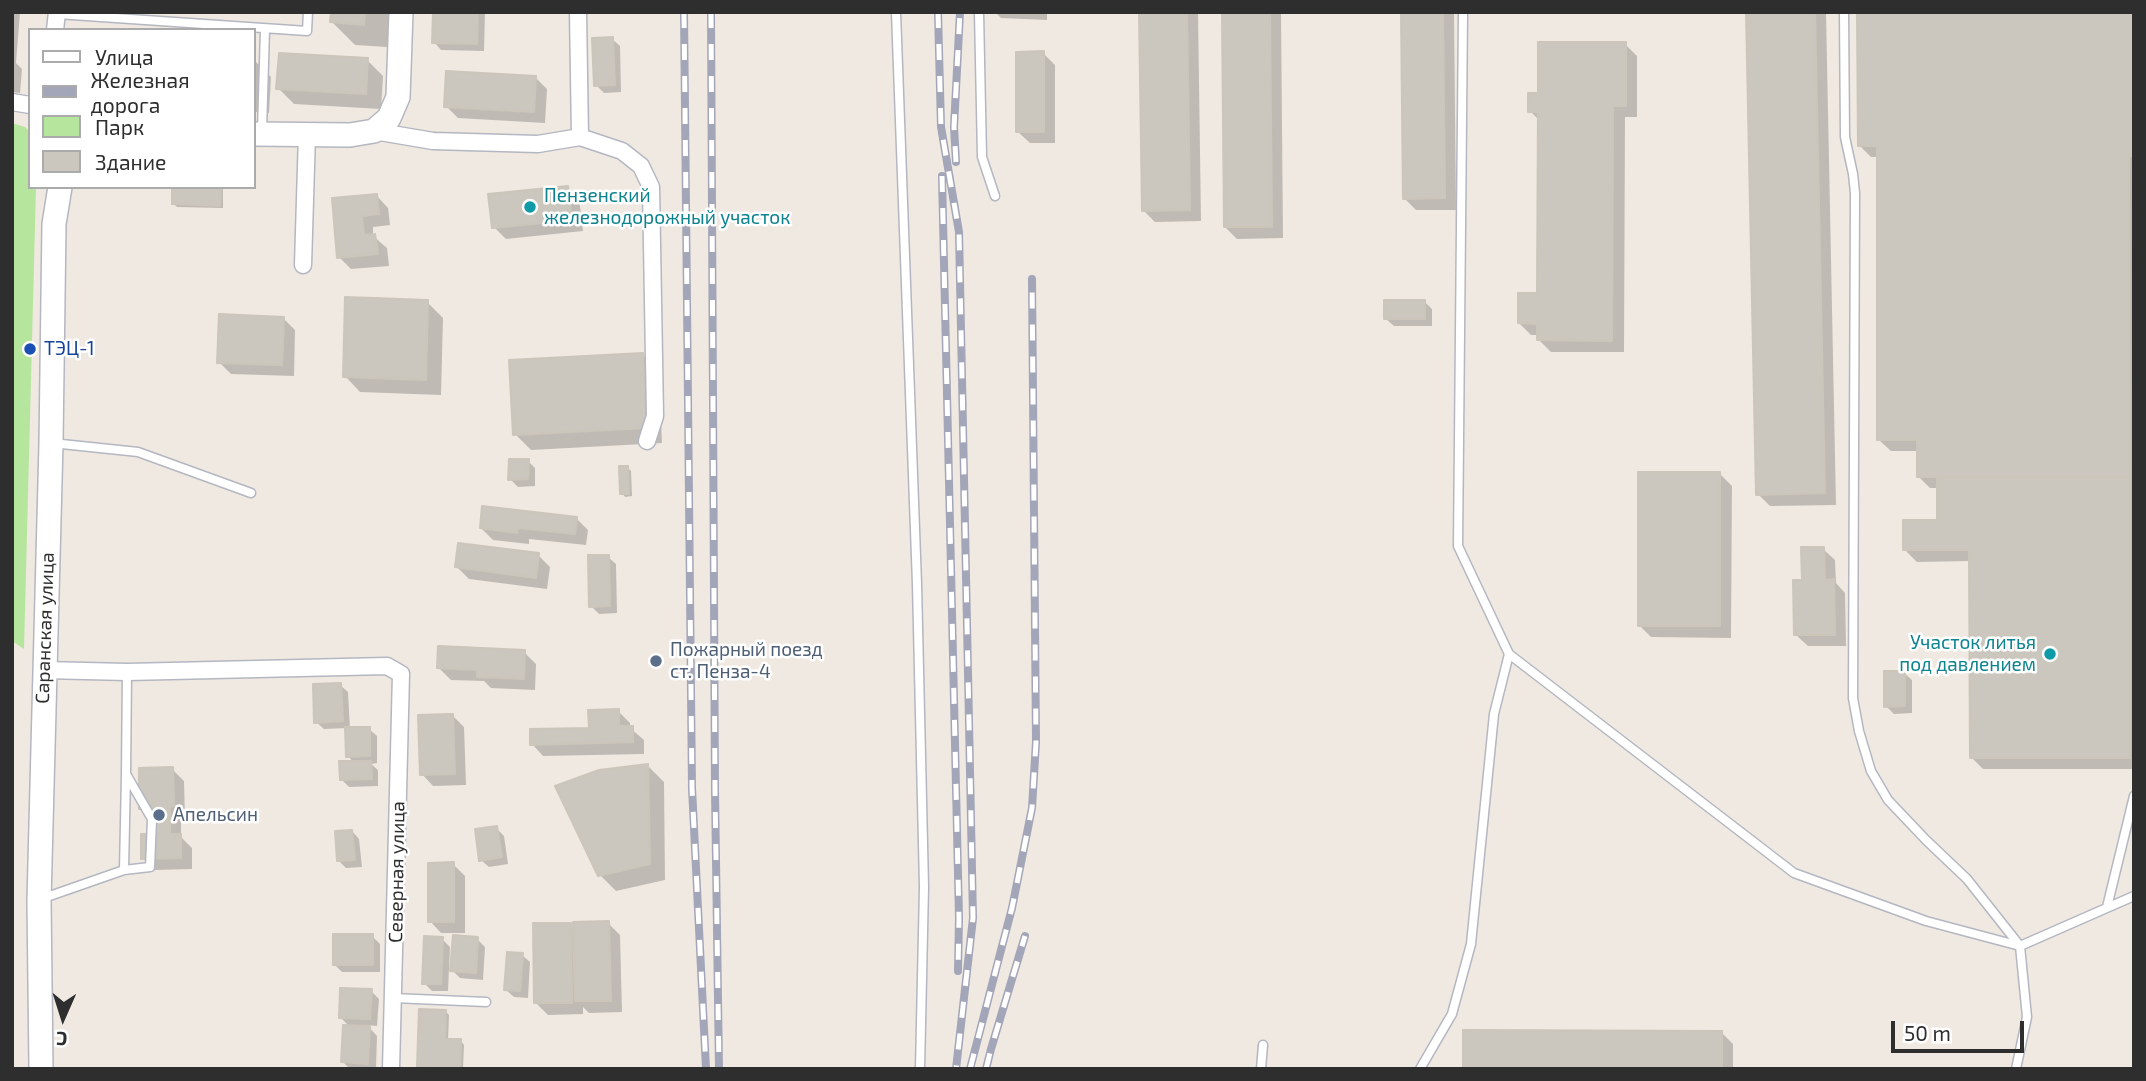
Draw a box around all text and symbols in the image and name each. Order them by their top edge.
legend [28,28,256,189]
text: Улица [95,44,154,69]
text: Железная дорога [91,67,190,117]
text: Парк [95,114,144,139]
text: Здание [95,149,166,174]
place label: Пензенский железнодорожный участок [544,185,790,229]
marker: Пензенский железнодорожный участок [522,199,538,215]
place label: ТЭЦ-1 [44,338,94,360]
marker: ТЭЦ-1 [22,341,38,357]
street label: Саранская улица [31,552,59,704]
place label: Участок литья под давлением [1899,632,2036,676]
place label: Пожарный поезд ст. Пенза-4 [670,639,823,683]
marker: Участок литья под давлением [2042,646,2058,662]
marker: Пожарный поезд ст. Пенза-4 [648,653,664,669]
street label: Северная улица [384,801,410,943]
place label: Апельсин [173,804,258,826]
marker: Апельсин [151,807,167,823]
north arrow [28,983,98,1053]
scale bar [1894,1007,2027,1052]
text: 50 m [1904,1020,1951,1045]
text: С [56,1028,68,1051]

